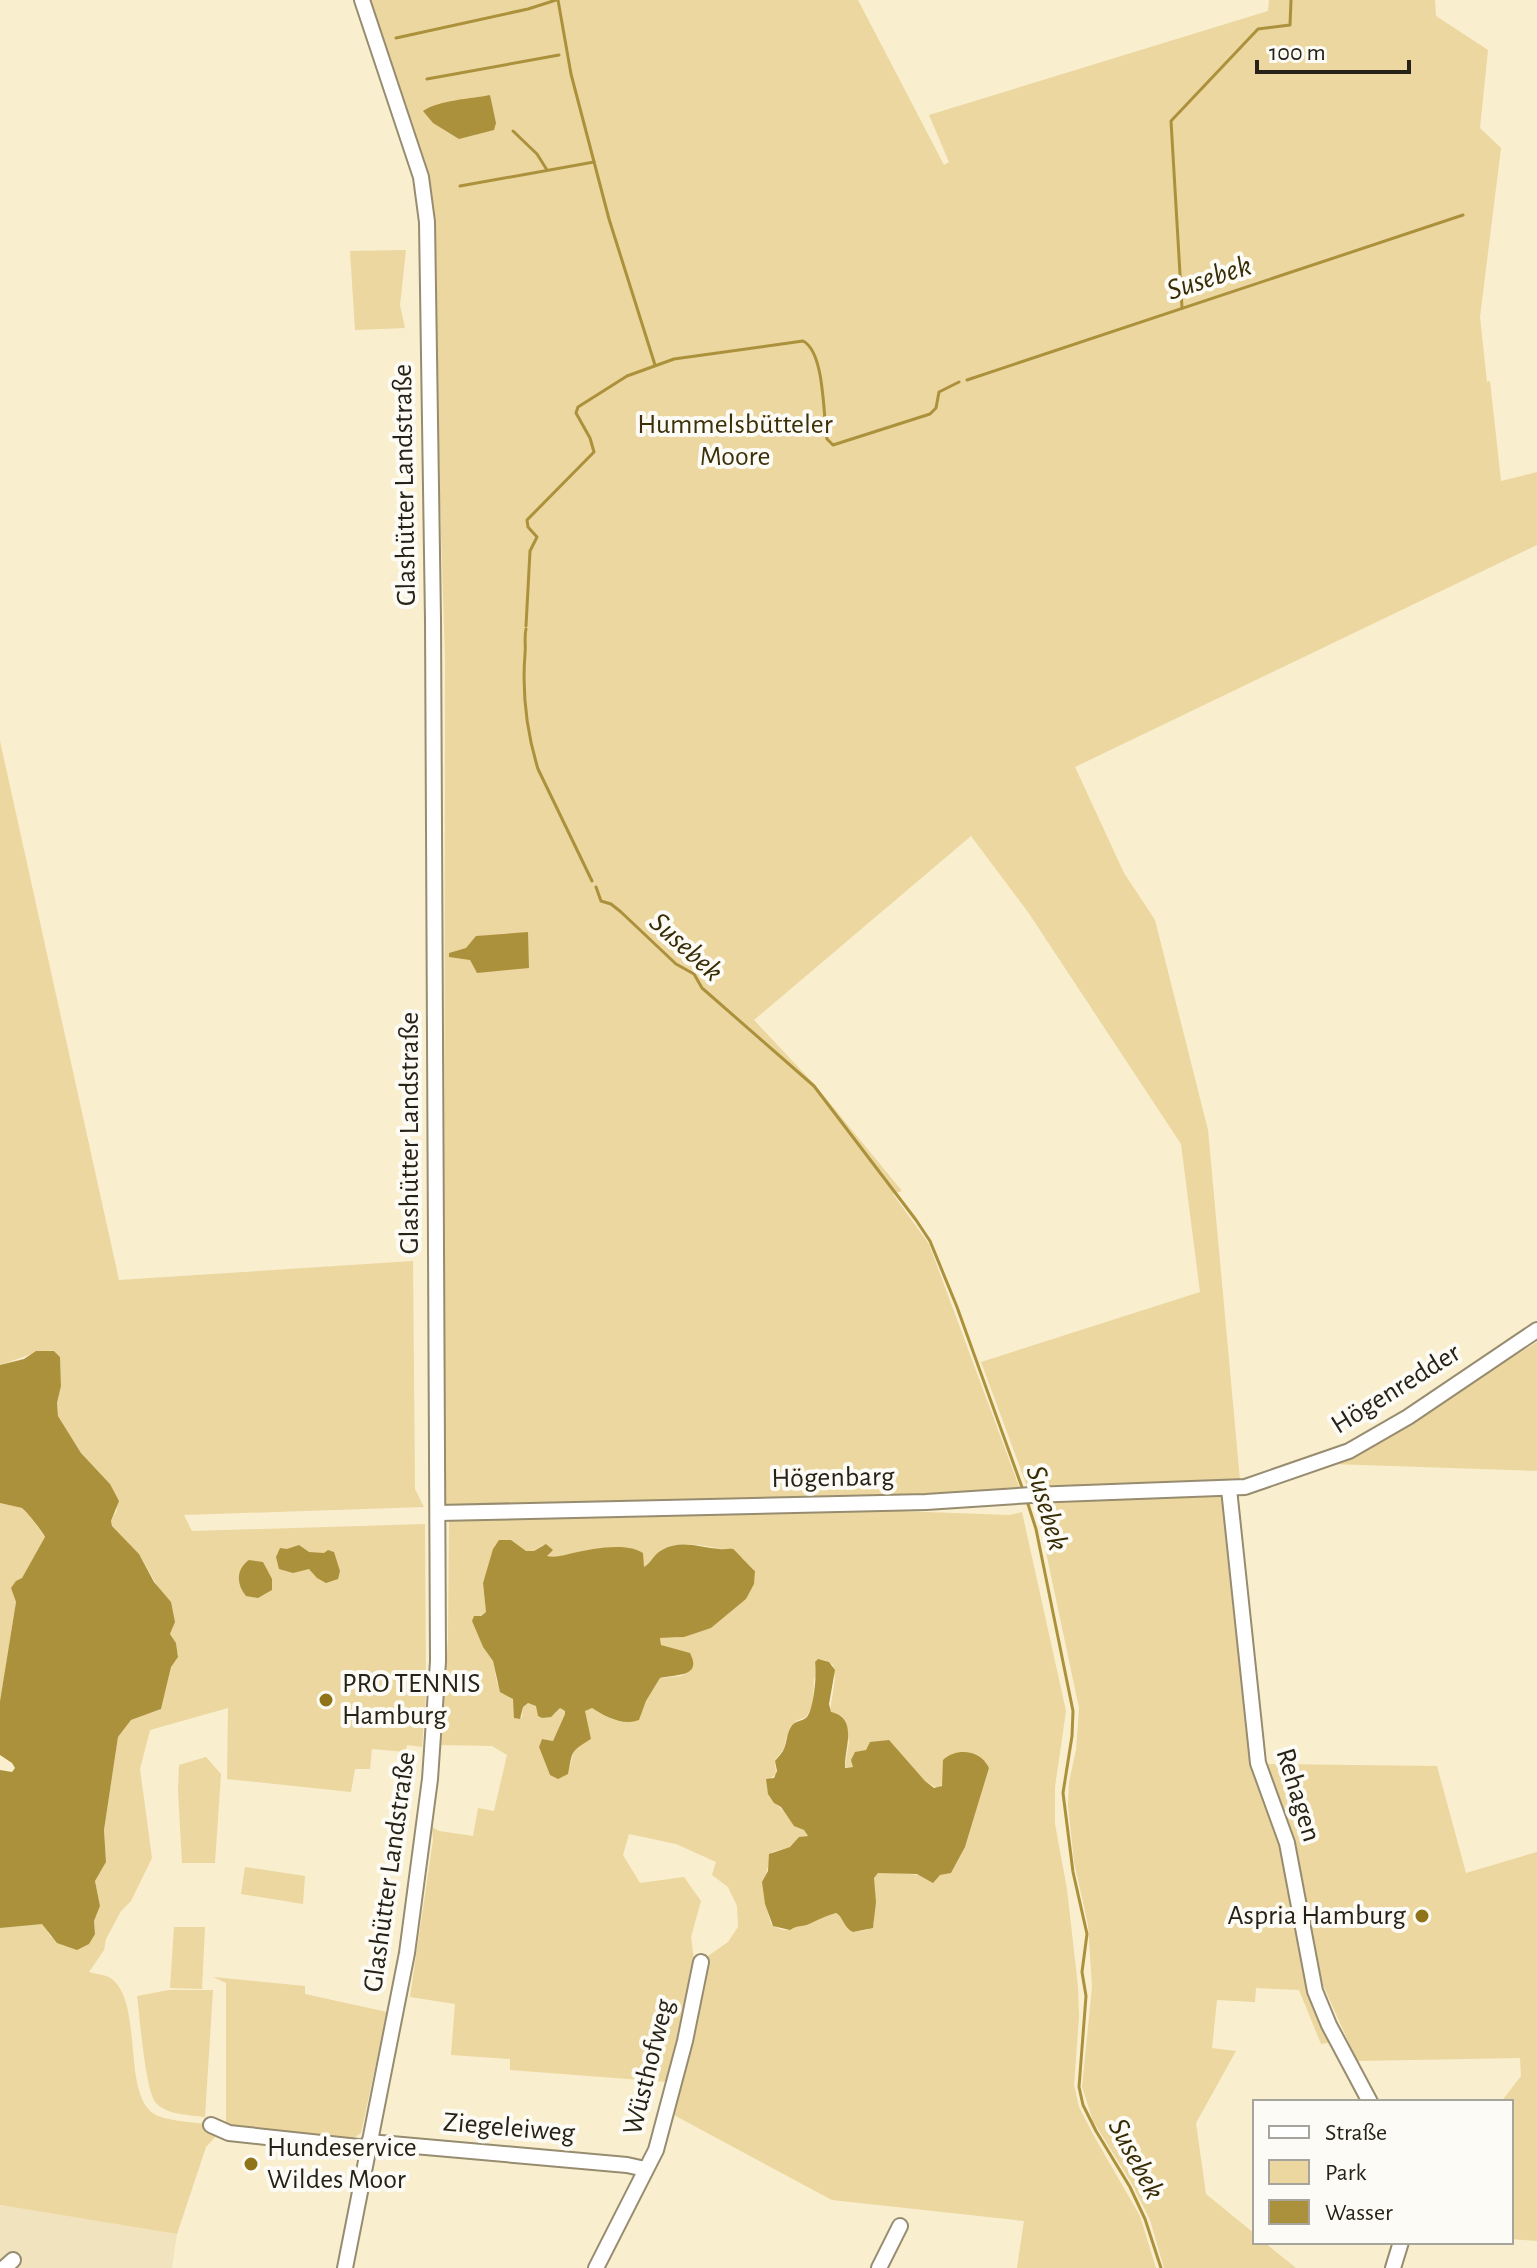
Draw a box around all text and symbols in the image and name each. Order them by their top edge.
scale bar [1257,24,1409,74]
text: 100 m [1269,41,1326,65]
water label: Susebek [1163,250,1255,306]
street label: Glashütter Landstraße [389,364,421,606]
park label: Hummelsbütteler Moore [637,411,833,471]
water label: Susebek [644,907,728,987]
street label: Glashütter Landstraße [396,1012,424,1254]
street label: Högenredder [1327,1338,1465,1440]
water label: Susebek [1021,1462,1073,1554]
street label: Högenbarg [771,1463,895,1493]
place label: PRO TENNIS Hamburg [342,1670,480,1730]
marker: PRO TENNIS Hamburg [317,1691,335,1709]
street label: Rehagen [1271,1745,1325,1845]
street label: Glashütter Landstraße [359,1750,421,1994]
place label: Aspria Hamburg [1227,1902,1406,1930]
marker: Aspria Hamburg [1413,1907,1431,1925]
street label: Wüsthofweg [619,1996,679,2138]
legend [1253,2100,1513,2244]
street label: Ziegeleiweg [442,2108,576,2148]
water label: Susebek [1102,2114,1170,2205]
text: Straße [1325,2121,1387,2145]
place label: Hundeservice Wildes Moor [267,2134,417,2194]
marker: Hundeservice Wildes Moor [242,2155,260,2173]
text: Park [1325,2161,1366,2185]
text: Wasser [1325,2201,1393,2225]

